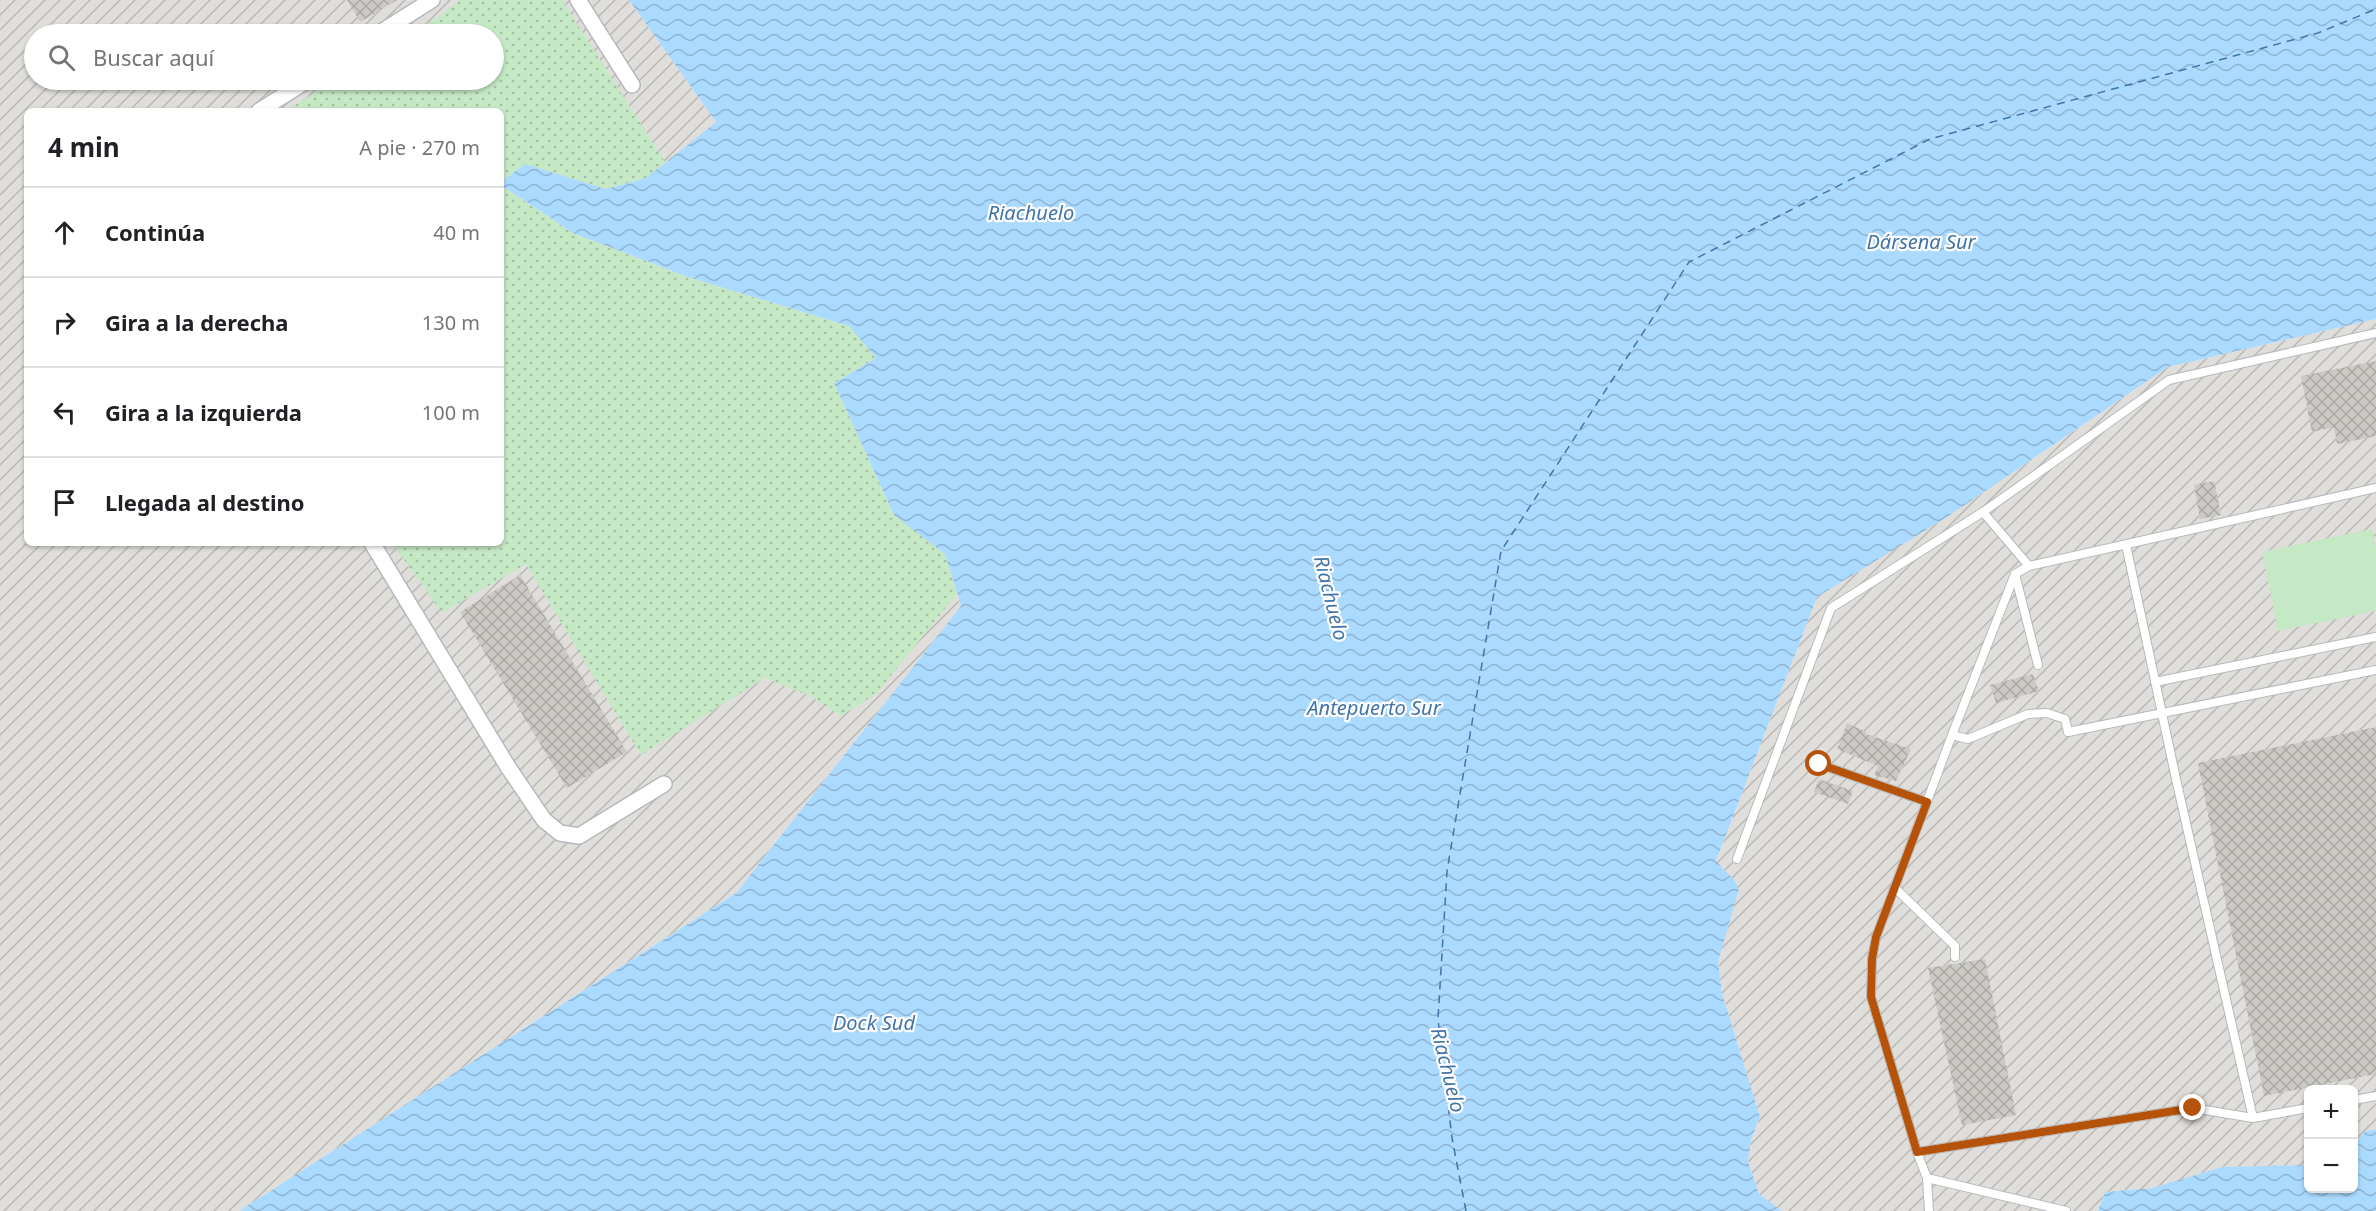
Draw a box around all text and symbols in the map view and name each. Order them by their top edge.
search box [24,24,504,90]
icon: search [45,41,78,74]
text: Buscar aquí [93,42,214,72]
text: 4 min [48,129,120,165]
text: A pie · 270 m [359,134,480,161]
water label: Riachuelo [988,199,1074,226]
icon: ahead [48,216,81,249]
text: Continúa [105,217,205,247]
text: 40 m [433,219,480,246]
water label: Dársena Sur [1866,228,1977,255]
icon: right [48,306,81,339]
text: Gira a la derecha [105,307,289,337]
text: 130 m [422,309,480,336]
icon: left [48,396,81,429]
text: Gira a la izquierda [105,397,302,427]
text: 100 m [422,399,480,426]
icon: arrive [48,486,81,519]
text: Llegada al destino [105,487,305,517]
water label: Riachuelo [1308,553,1355,643]
water label: Antepuerto Sur [1305,694,1442,721]
route start [1805,750,1831,776]
water label: Dock Sud [833,1009,915,1036]
water label: Riachuelo [1425,1025,1472,1115]
map controls [2304,1085,2358,1193]
button: + [2304,1085,2358,1139]
route end [2179,1094,2205,1120]
button: − [2304,1139,2358,1193]

